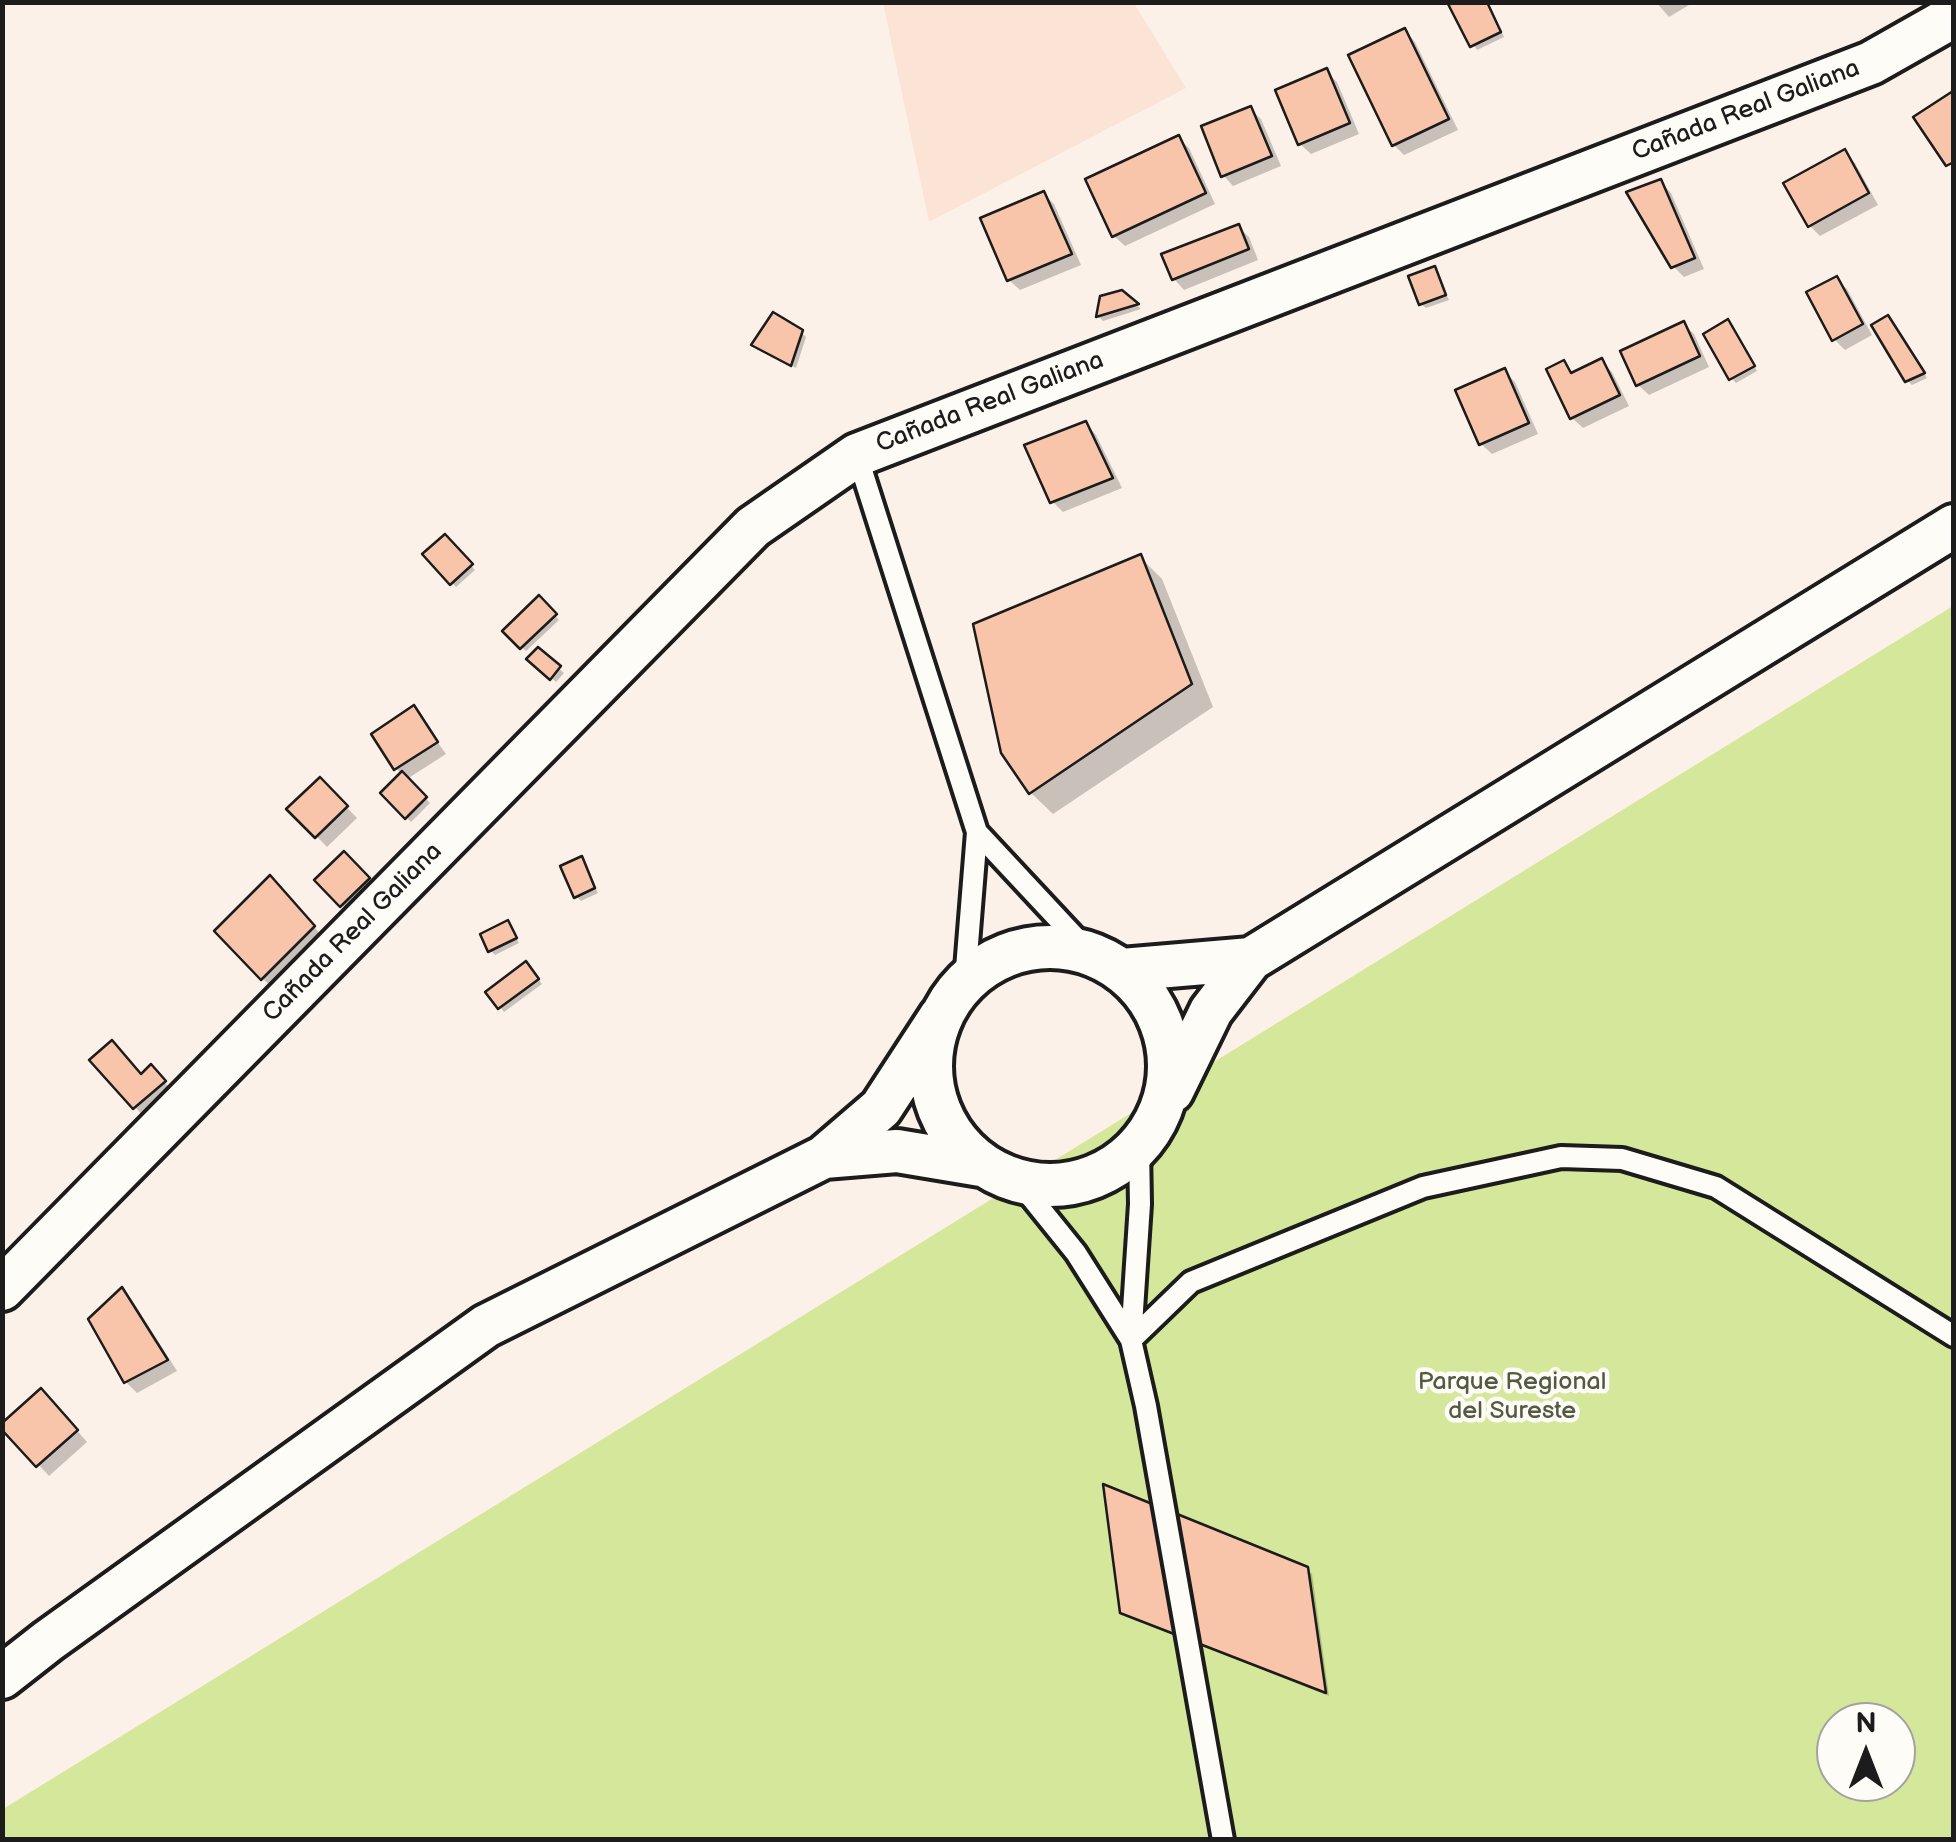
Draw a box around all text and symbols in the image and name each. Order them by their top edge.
street label: Cañada Real Galiana [1628,54,1864,168]
street label: Cañada Real Galiana [872,346,1108,460]
street label: Cañada Real Galiana [257,837,449,1029]
park label: Parque Regional del Sureste [1418,1368,1606,1427]
north arrow [1816,1702,1916,1802]
text: N [1855,1707,1877,1740]

